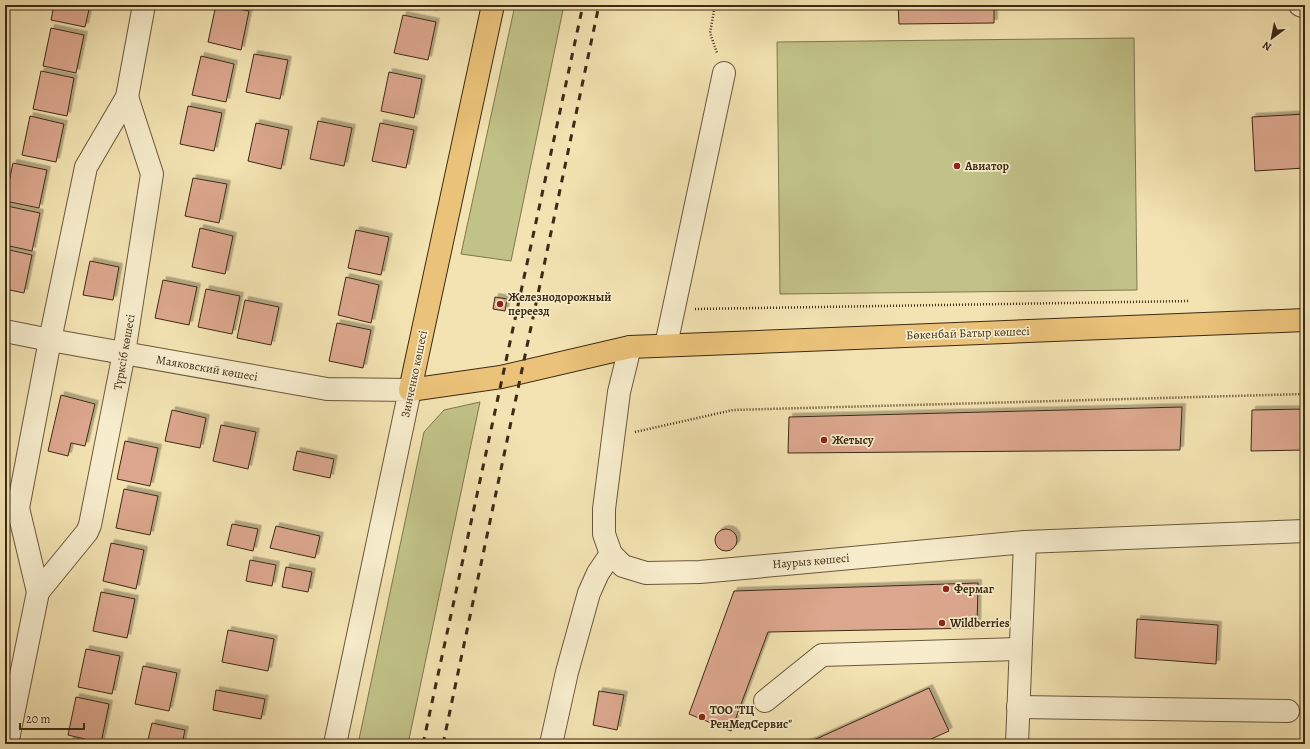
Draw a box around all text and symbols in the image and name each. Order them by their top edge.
north arrow [1252,18,1292,58]
text: N [1260,38,1274,55]
place label: Авиатор [964,158,1010,174]
marker: Авиатор [952,161,962,171]
place label: Железнодорожный переезд [508,289,611,319]
marker: Железнодорожный переезд [495,299,505,309]
street label: Түрксіб көшесі [109,313,139,391]
street label: Бөкенбай Батыр көшесі [906,323,1030,343]
street label: Зинченко көшесі [397,329,431,419]
street label: Маяковский көшесі [155,351,259,385]
place label: Жетысу [832,432,874,448]
marker: Жетысу [819,435,829,445]
street label: Наурыз көшесі [772,550,850,572]
place label: Фермаг [954,581,995,597]
marker: Фермаг [941,584,951,594]
place label: Wildberries [949,615,1010,631]
marker: Wildberries [937,618,947,628]
place label: ТОО "ТЦ РенМедСервис" [710,702,792,732]
scale bar [20,705,84,731]
text: 20 m [26,711,50,727]
marker: ТОО "ТЦ РенМедСервис" [697,712,707,722]

